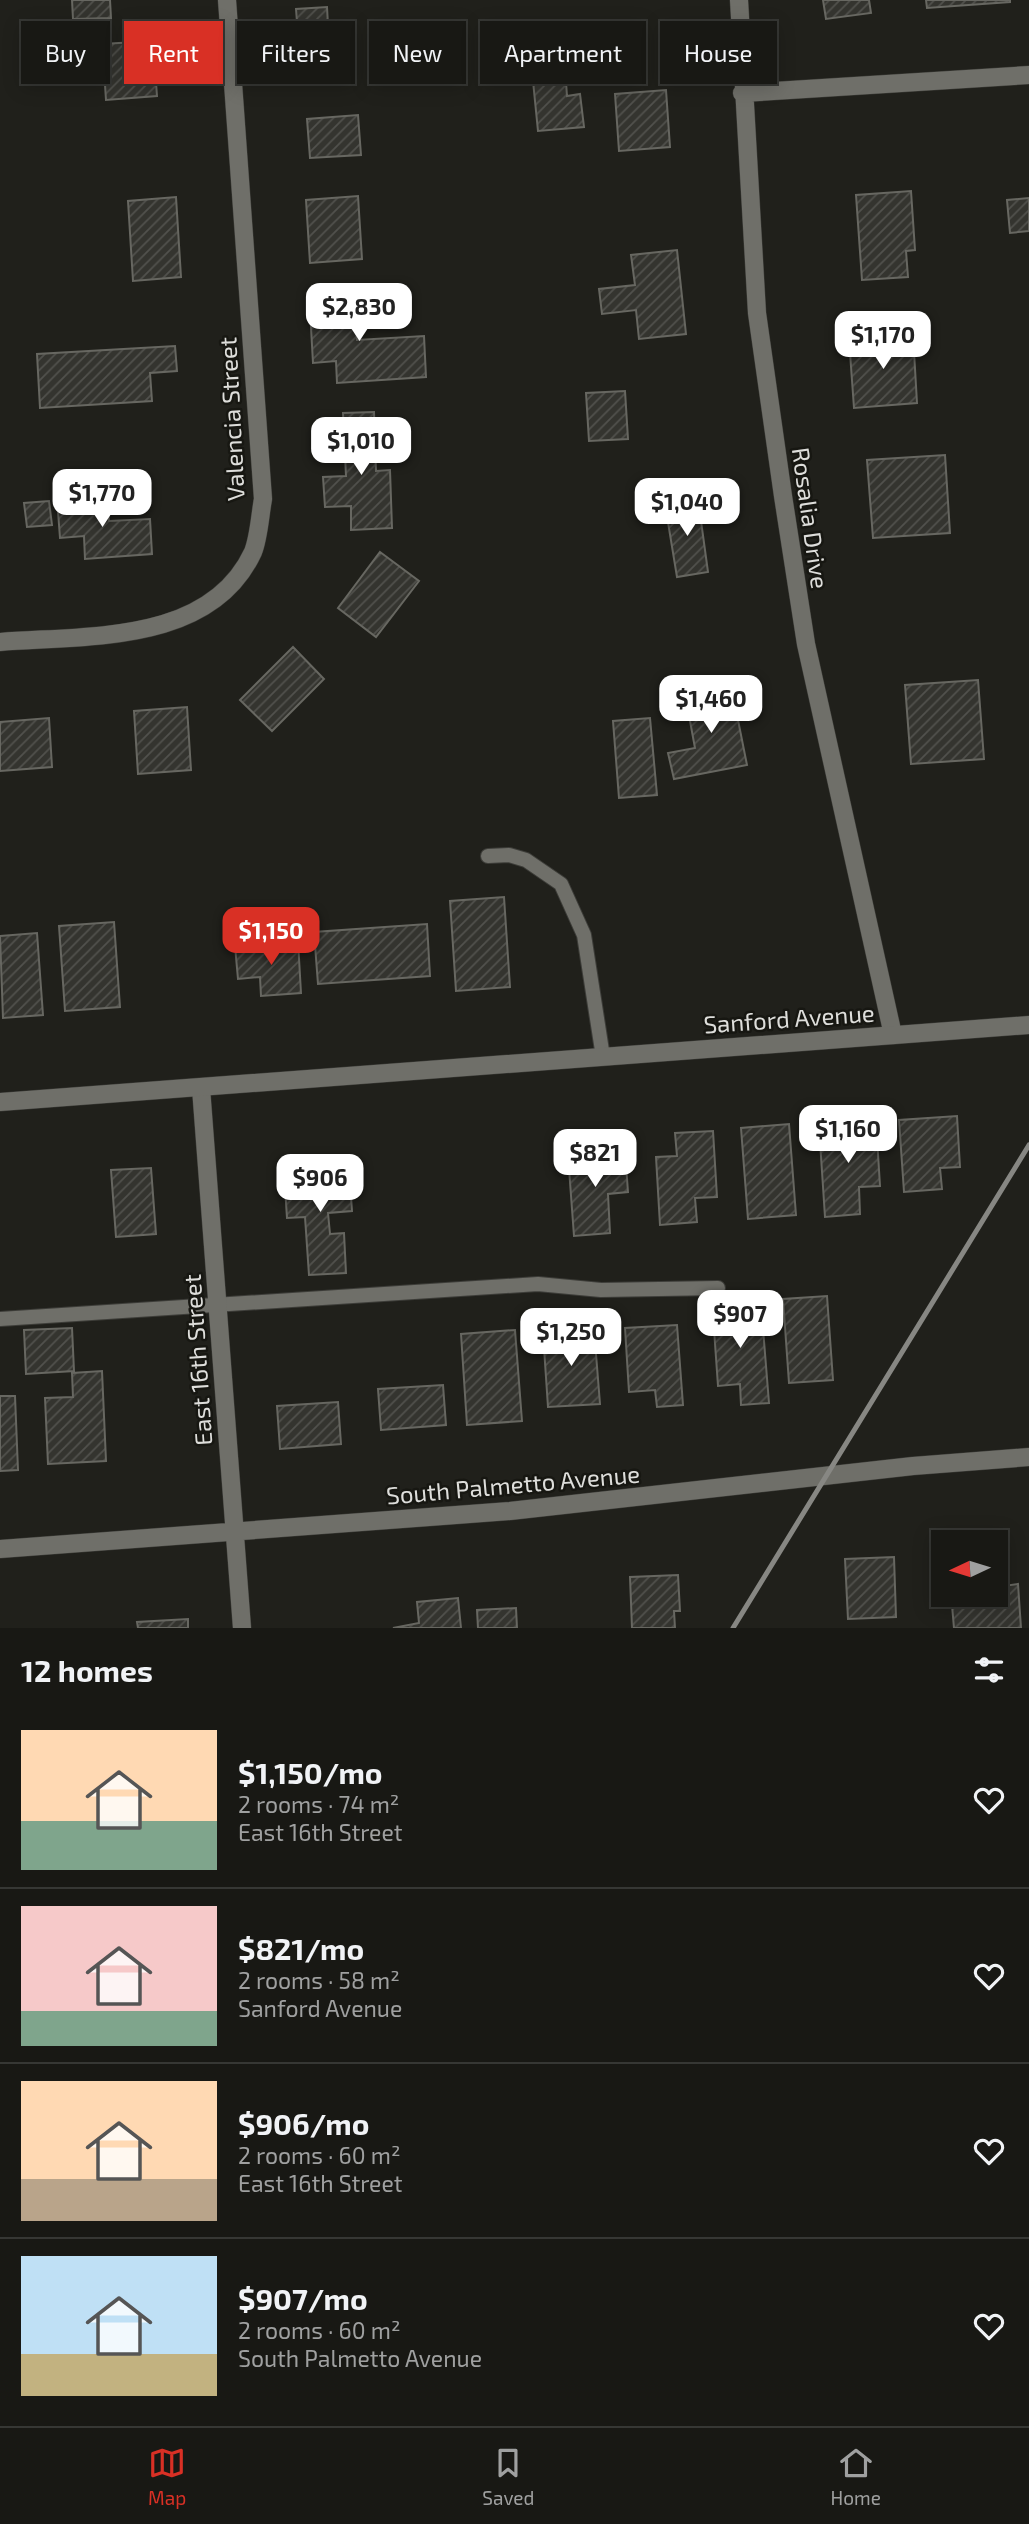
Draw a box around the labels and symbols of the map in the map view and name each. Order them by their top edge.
pin: $2,830 [302,284,416,343]
pin: $1,170 [826,312,940,371]
street label: Valencia Street [212,336,250,502]
pin: $1,010 [304,418,418,477]
street label: Rosalia Drive [787,446,835,590]
pin: $1,770 [45,470,159,529]
pin: $1,040 [630,478,744,538]
pin: $1,460 [654,676,768,735]
pin: $1,150 [214,908,328,967]
street label: Sanford Avenue [702,998,876,1038]
pin: $1,160 [791,1106,905,1165]
pin: $821 [554,1130,636,1189]
pin: $906 [279,1154,361,1214]
street label: East 16th Street [177,1273,217,1447]
pin: $907 [699,1290,781,1350]
pin: $1,250 [514,1308,628,1368]
street label: South Palmetto Avenue [385,1458,641,1510]
north arrow [931,1530,1008,1606]

